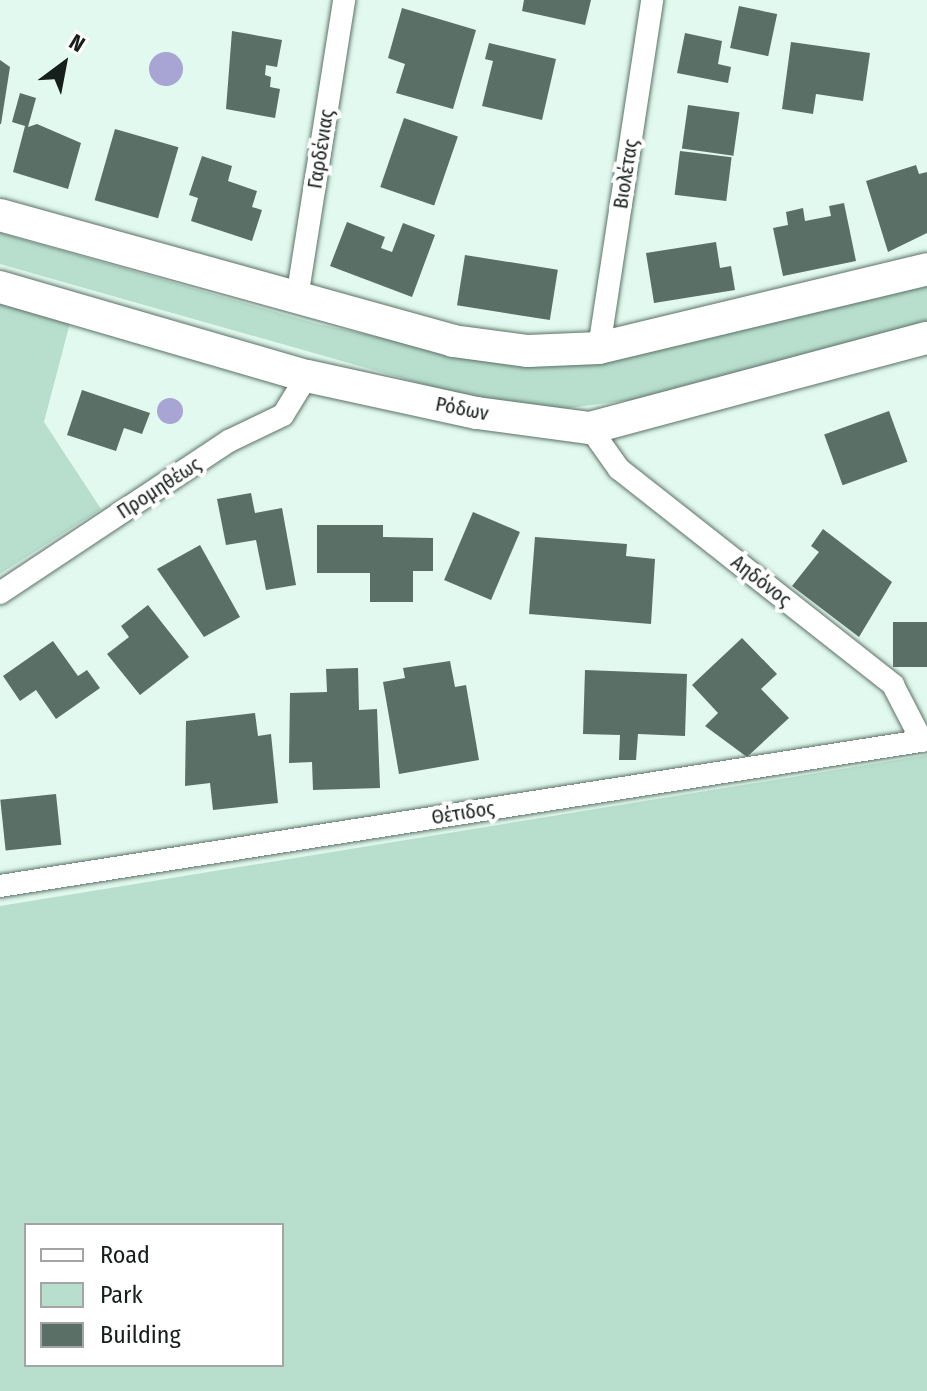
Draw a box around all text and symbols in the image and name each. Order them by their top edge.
north arrow [24,24,104,104]
text: N [64,28,90,58]
street label: Γαρδένιας [303,108,339,190]
street label: Βιολέτας [609,137,643,211]
street label: Ρόδων [433,392,491,426]
street label: Προμηθέως [113,452,205,524]
street label: Αηδόνος [726,550,796,612]
street label: Θέτιδος [430,796,496,830]
legend [24,1223,284,1367]
text: Road [100,1241,150,1269]
text: Park [100,1281,143,1309]
text: Building [100,1321,181,1349]

